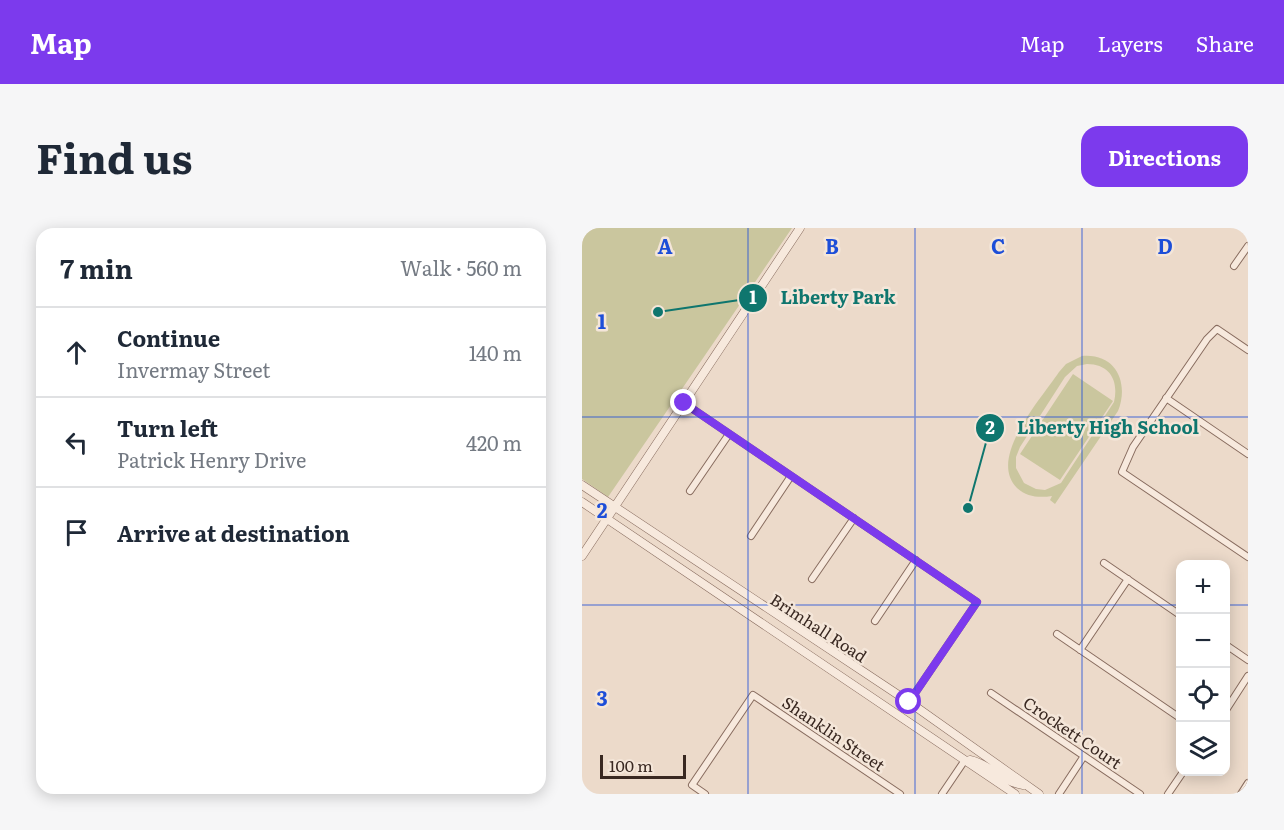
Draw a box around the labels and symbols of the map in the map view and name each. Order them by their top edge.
text: A [657,230,673,260]
text: B [825,230,839,260]
text: C [991,230,1005,260]
text: D [1157,230,1173,260]
callout: Liberty Park [738,280,907,316]
text: 1 [749,283,757,310]
text: Liberty Park [780,283,896,310]
text: 1 [598,305,606,335]
route end [670,389,696,415]
callout: Liberty High School [975,410,1211,446]
text: 2 [985,413,995,440]
text: Liberty High School [1017,413,1200,440]
text: 2 [597,494,608,524]
street label: Brimhall Road [766,587,872,667]
text: 3 [596,682,608,712]
route start [895,688,921,714]
street label: Shanklin Street [778,690,891,777]
street label: Crockett Court [1019,690,1128,774]
scale bar [600,752,686,780]

